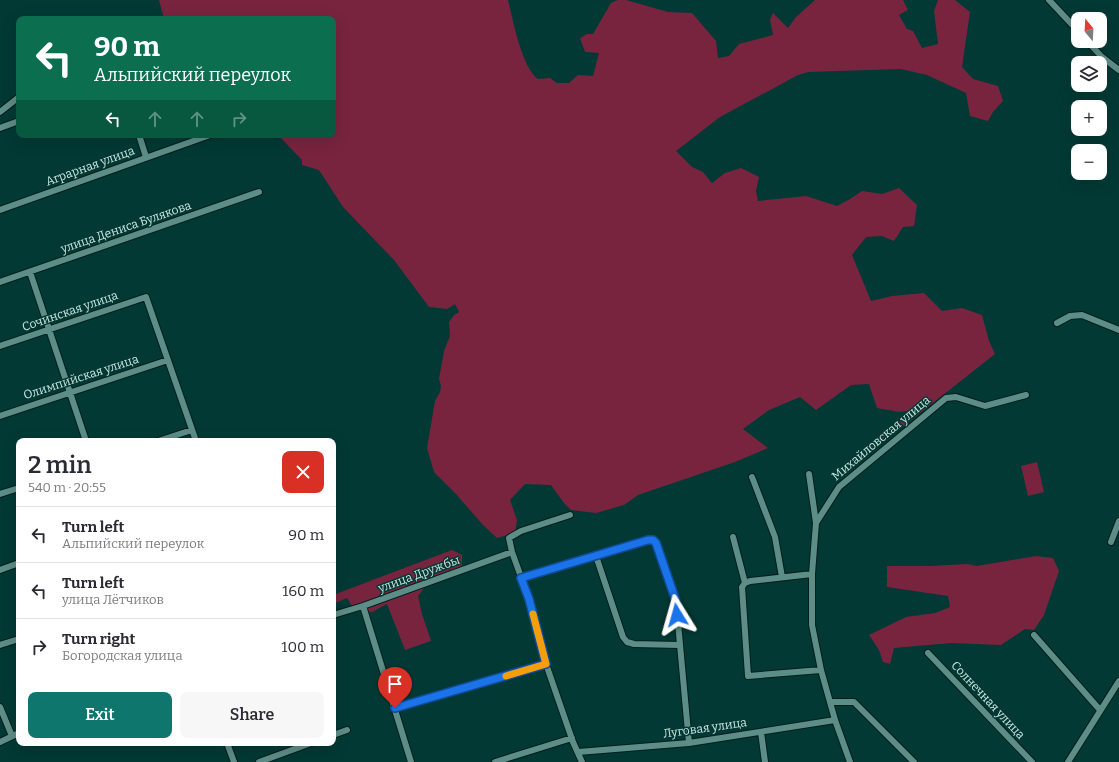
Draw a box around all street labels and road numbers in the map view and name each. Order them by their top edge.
street label: Аграрная улица [44,143,137,189]
street label: улица Дениса Булякова [58,198,193,256]
street label: Сочинская улица [20,288,120,334]
street label: Олимпийская улица [22,352,141,402]
street label: Михайловская улица [829,393,933,483]
street label: улица Дружбы [375,553,462,596]
street label: Солнечная улица [948,658,1028,742]
street label: Луговая улица [662,715,748,741]

